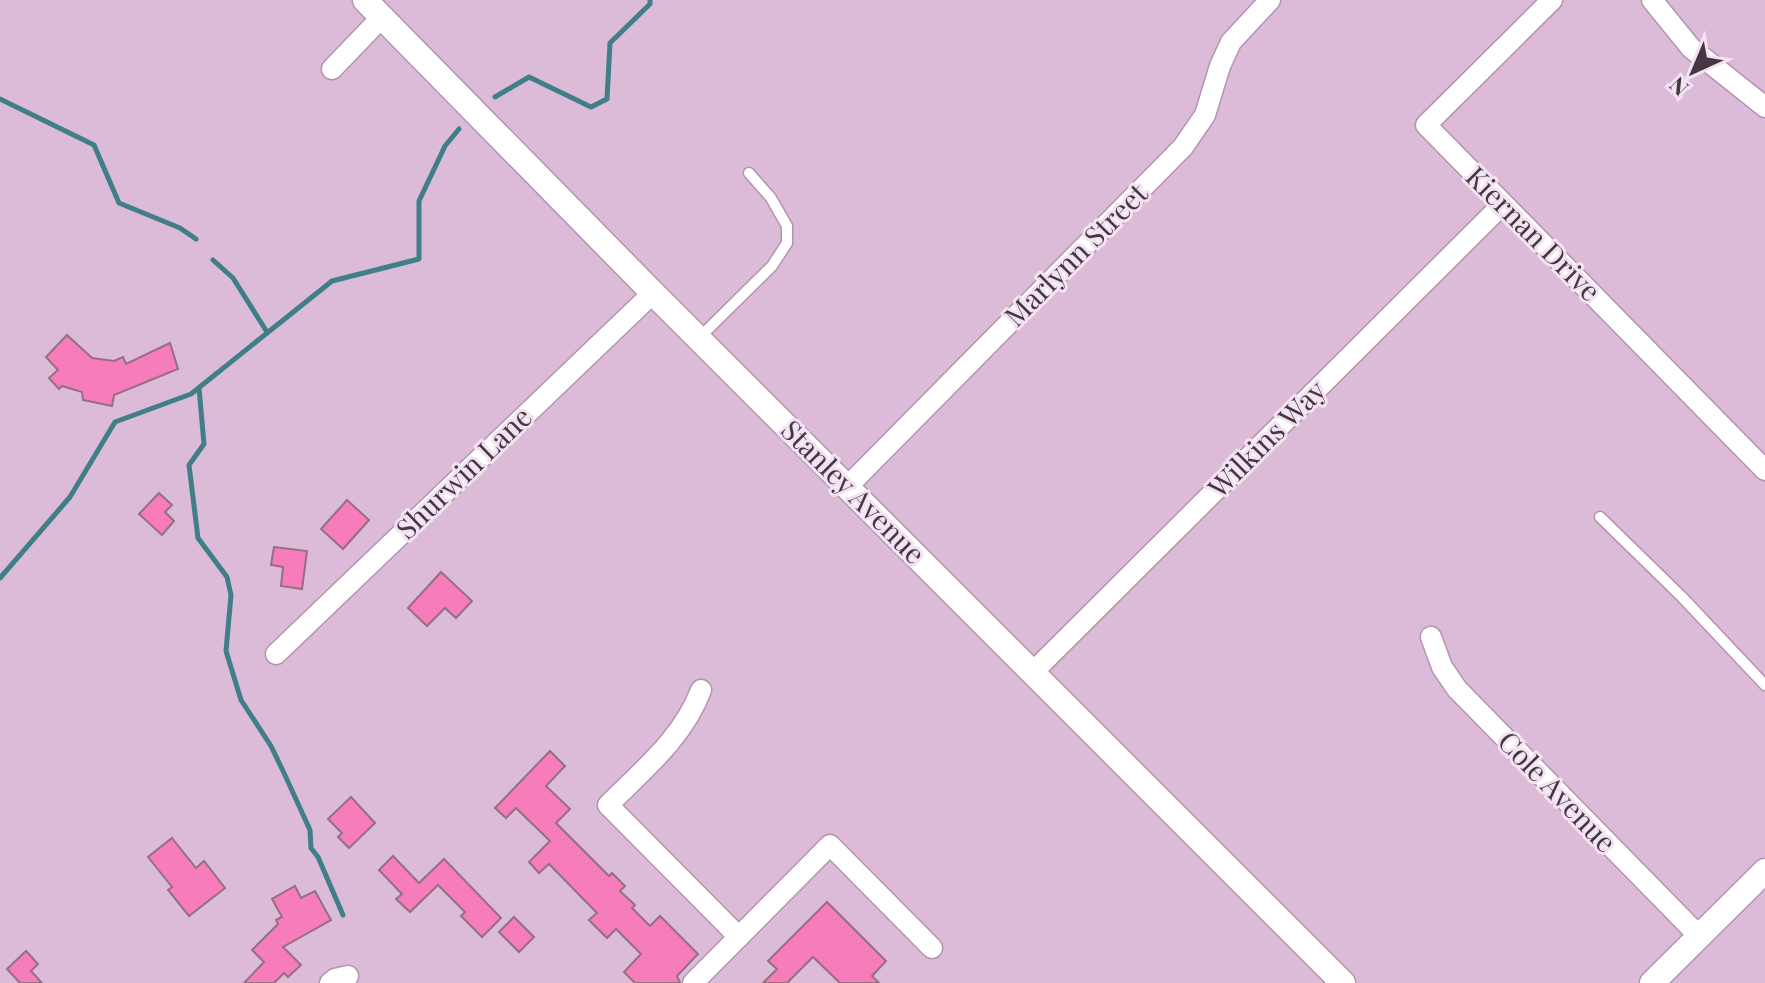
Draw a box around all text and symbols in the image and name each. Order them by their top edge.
north arrow [1653,32,1733,112]
text: N [1662,71,1695,103]
street label: Kiernan Drive [1459,158,1609,308]
street label: Marlynn Street [995,174,1155,333]
street label: Wilkins Way [1199,371,1333,505]
street label: Shurwin Lane [387,398,539,546]
street label: Stanley Avenue [774,411,934,571]
street label: Cole Avenue [1491,722,1625,859]

